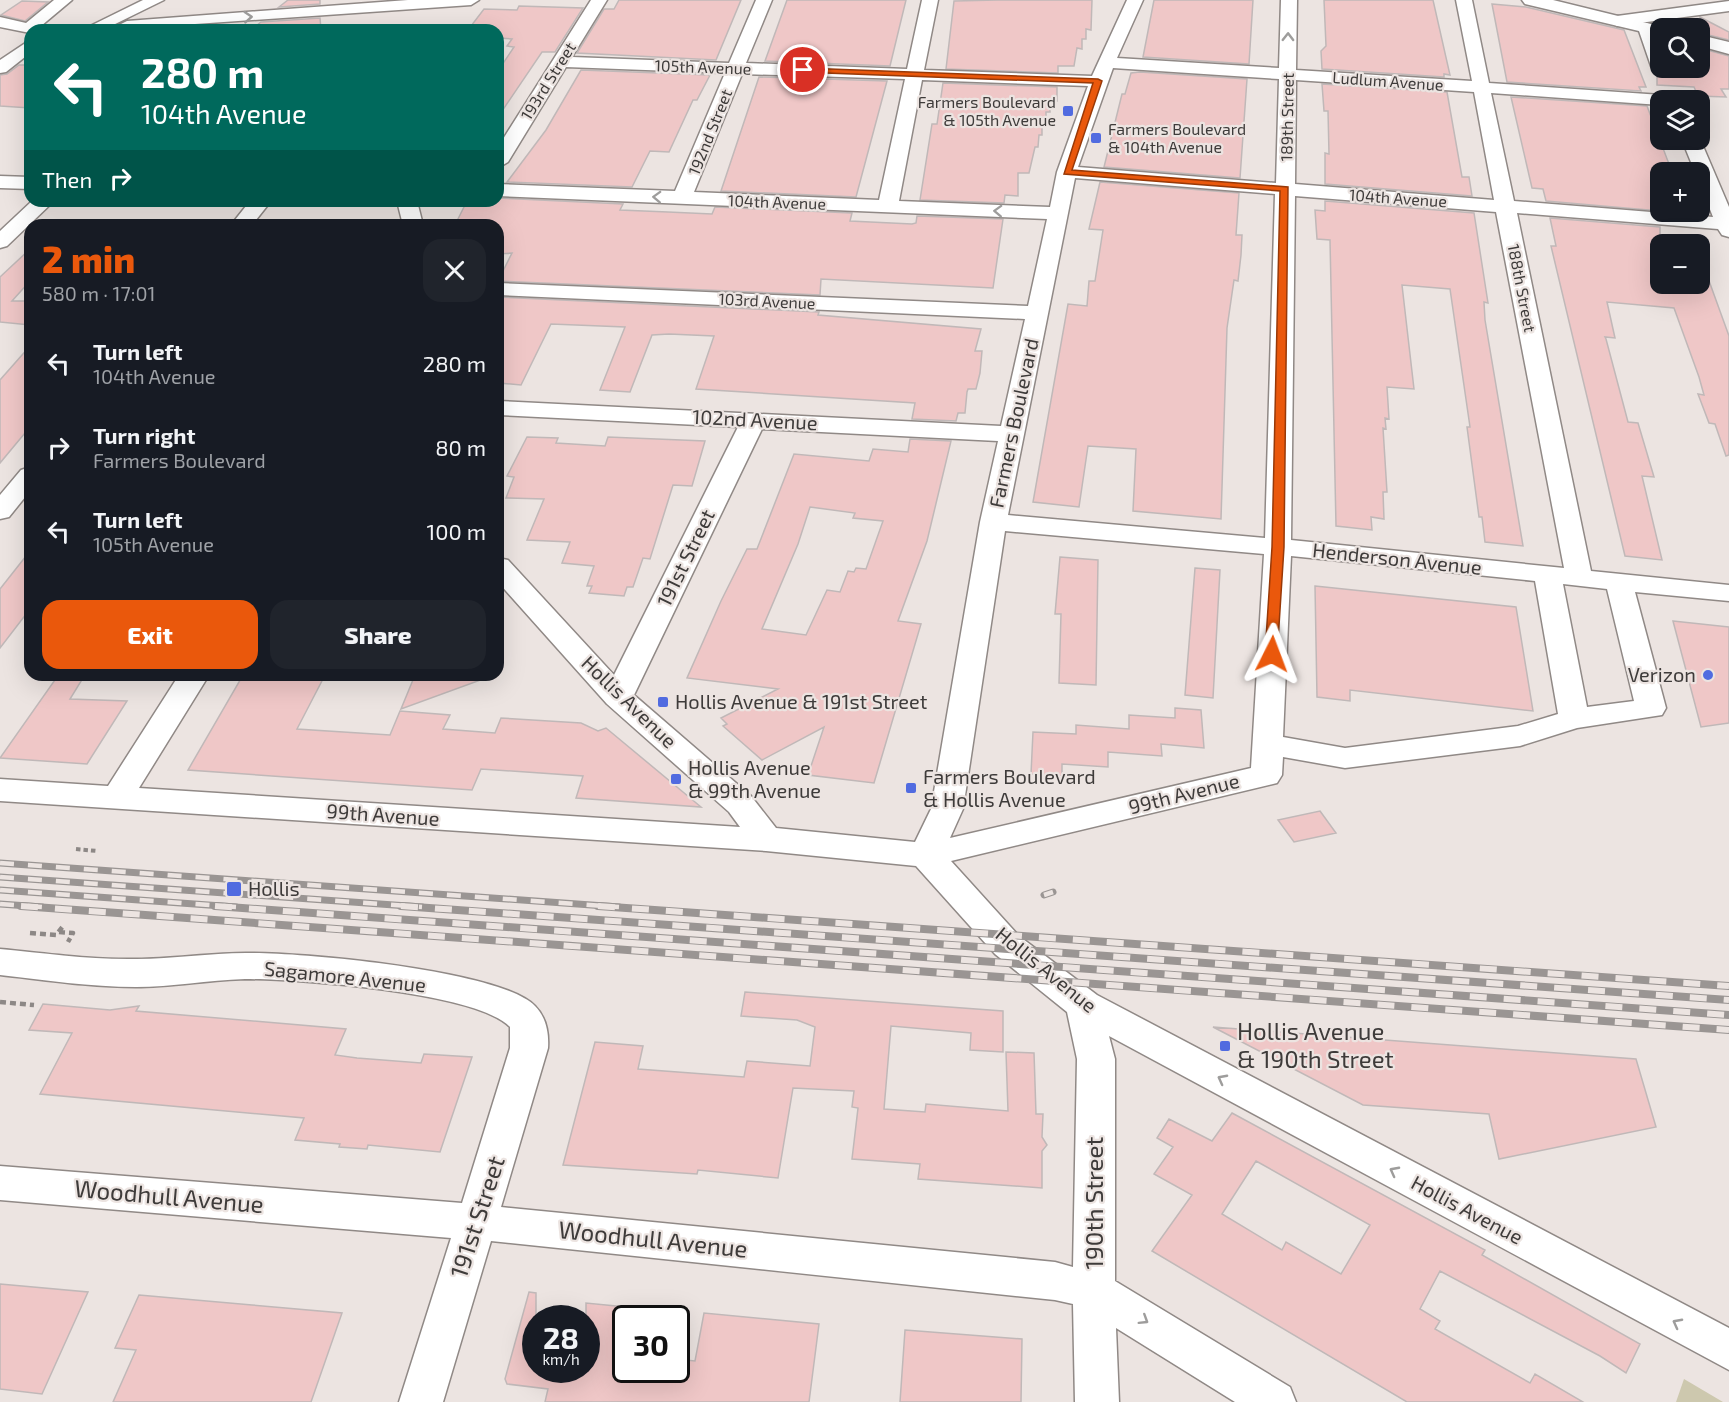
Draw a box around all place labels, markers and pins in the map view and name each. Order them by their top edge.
pin [777,44,828,95]
place label: Farmers Boulevard & 105th Avenue [918,92,1056,129]
marker: Farmers Boulevard & 105th Avenue [1061,104,1075,118]
place label: Farmers Boulevard & 104th Avenue [1108,119,1246,156]
marker: Farmers Boulevard & 104th Avenue [1089,131,1103,145]
place label: Verizon [1628,662,1696,686]
marker: Verizon [1701,668,1715,682]
place label: Hollis Avenue & 191st Street [675,689,928,713]
marker: Hollis Avenue & 191st Street [656,695,670,709]
place label: Hollis Avenue & 99th Avenue [688,755,821,802]
place label: Farmers Boulevard & Hollis Avenue [923,764,1096,811]
marker: Hollis Avenue & 99th Avenue [669,772,683,786]
marker: Farmers Boulevard & Hollis Avenue [904,781,918,795]
place label: Hollis [248,876,300,900]
marker: Hollis [225,880,243,898]
place label: Hollis Avenue & 190th Street [1237,1016,1394,1073]
marker: Hollis Avenue & 190th Street [1218,1039,1232,1053]

